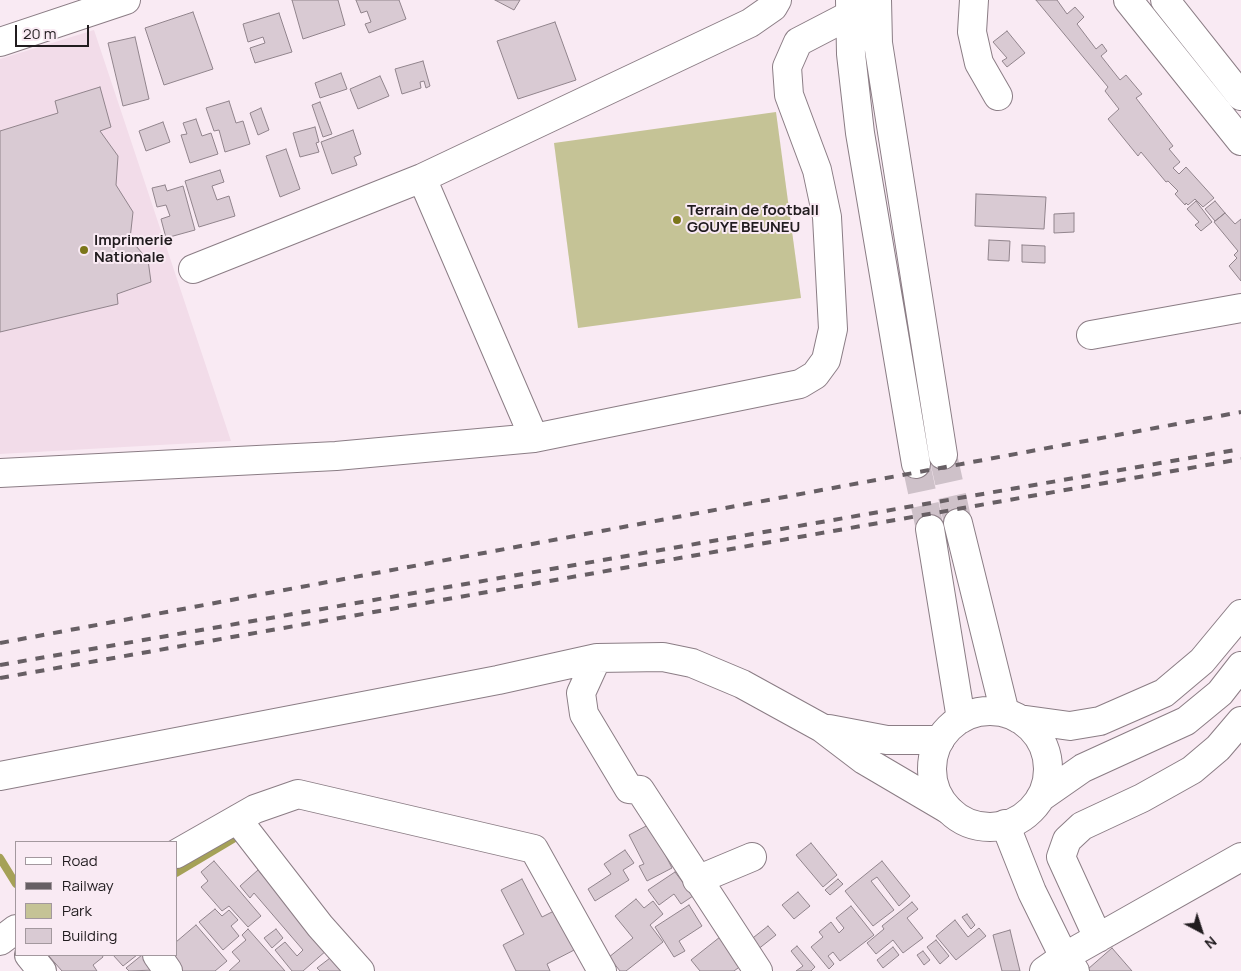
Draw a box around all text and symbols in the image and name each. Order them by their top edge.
scale bar [18,15,91,47]
text: 20 m [23,23,56,44]
place label: Terrain de football GOUYE BEUNEU [687,202,819,237]
marker: Terrain de football GOUYE BEUNEU [671,214,683,226]
place label: Imprimerie Nationale [94,232,173,267]
marker: Imprimerie Nationale [78,244,90,256]
legend [15,841,178,956]
text: Road [62,850,98,871]
text: Railway [62,875,114,896]
text: Park [62,900,92,921]
north arrow [1176,906,1226,956]
text: Building [62,925,117,946]
text: N [1201,932,1221,953]

